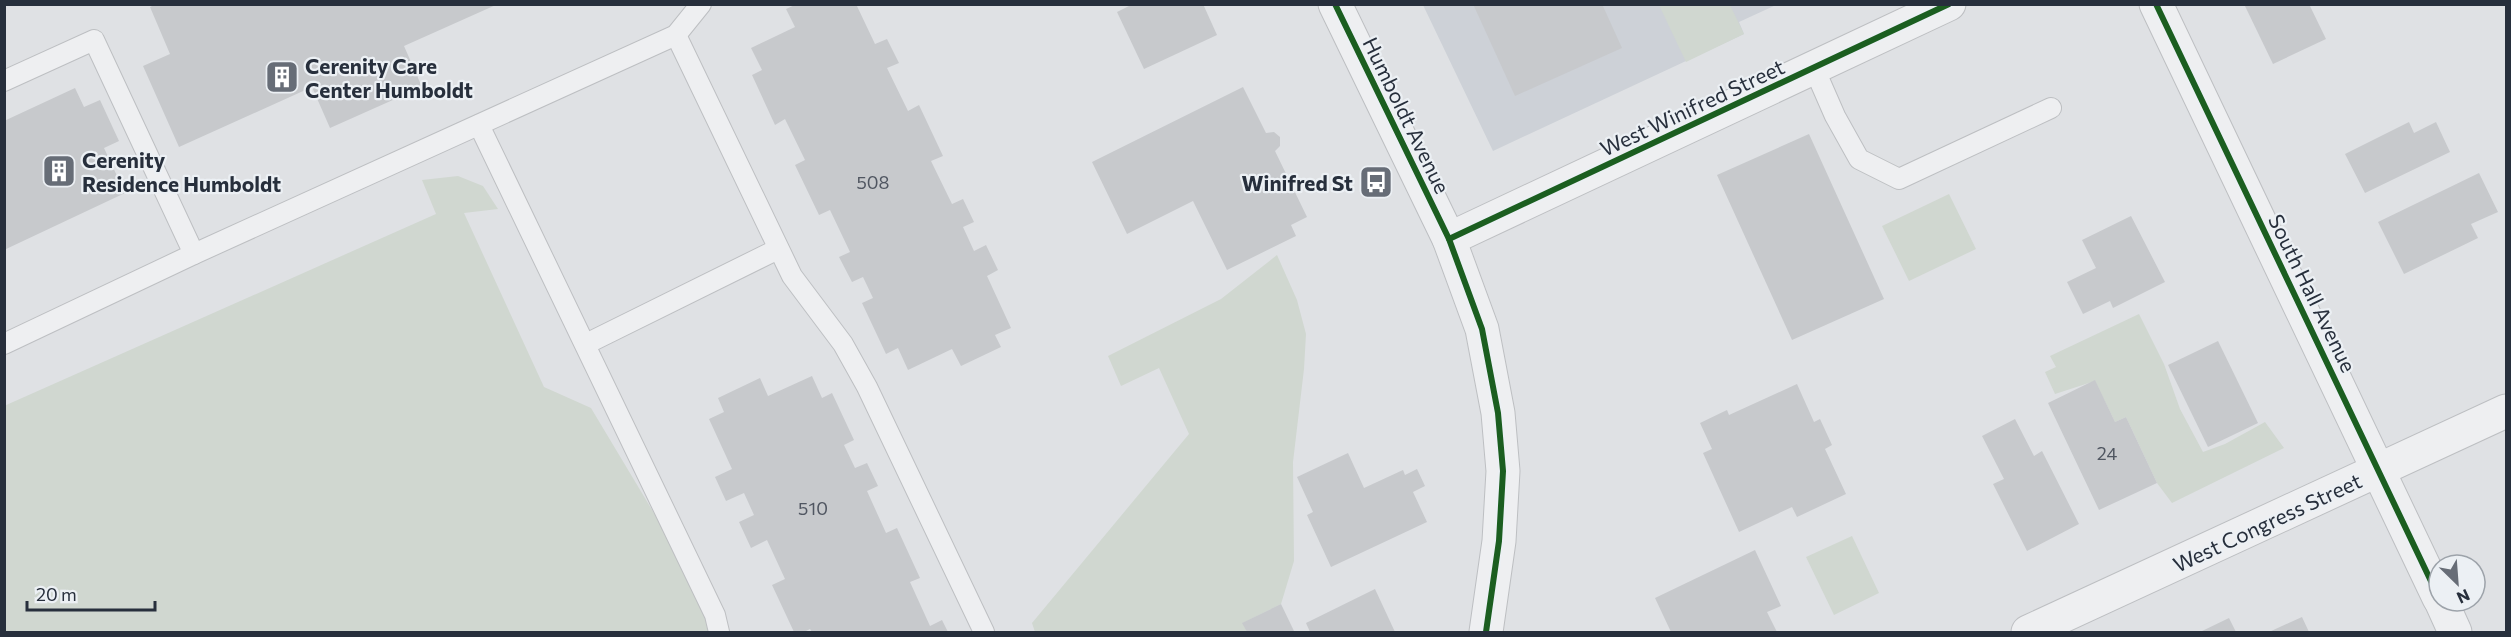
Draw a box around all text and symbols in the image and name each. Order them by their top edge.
street label: Humboldt Avenue [1358,33,1456,197]
place label: Cerenity Care Center Humboldt [305,53,473,102]
street label: West Winifred Street [1596,53,1788,161]
building icon: Cerenity Care Center Humboldt [264,59,300,95]
place label: Cerenity Residence Humboldt [82,147,281,196]
building icon: Cerenity Residence Humboldt [41,153,77,189]
bus stop icon: Winifred St [1358,164,1394,200]
place label: Winifred St [1242,170,1353,195]
house number: 508 [856,171,890,193]
street label: South Hall Avenue [2264,210,2362,376]
house number: 24 [2097,442,2117,464]
street label: West Congress Street [2169,467,2365,577]
house number: 510 [798,497,828,519]
north arrow [2427,553,2487,613]
scale bar [27,574,154,612]
text: 20 m [36,583,77,605]
text: N [2454,586,2473,608]

